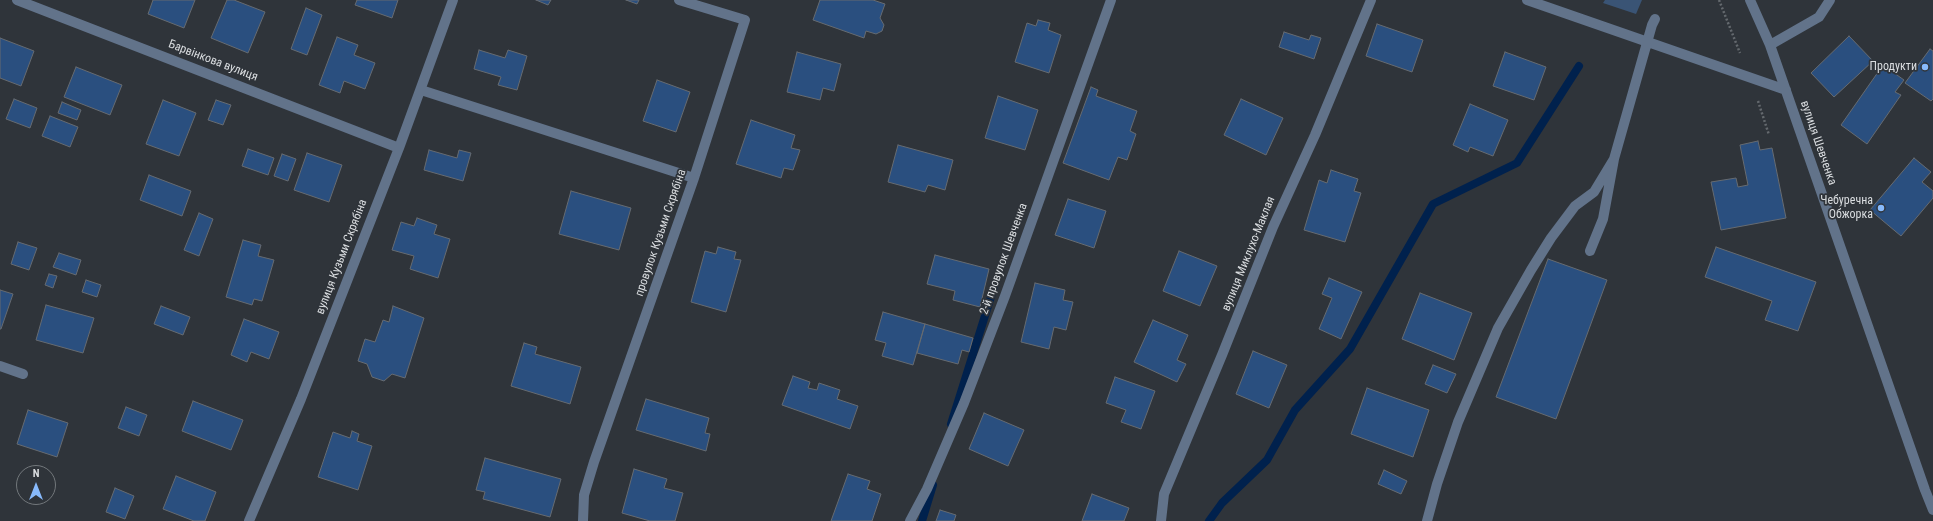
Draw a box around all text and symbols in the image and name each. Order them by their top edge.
street label: Барвінкова вулиця [166,37,260,85]
place label: Продукти [1870,60,1917,74]
marker: Продукти [1920,62,1930,72]
street label: вулиця Шевченка [1797,99,1839,187]
street label: провулок Кузьми Скрябіна [632,168,690,298]
place label: Чебуречна Обжорка [1820,194,1873,222]
street label: вулиця Миклухо-Маклая [1219,195,1279,313]
street label: вулиця Кузьми Скрябіна [313,198,371,316]
street label: 2-й провулок Шевченка [977,201,1031,317]
marker: Чебуречна Обжорка [1876,203,1886,213]
north arrow [16,465,56,505]
text: N [33,467,39,480]

